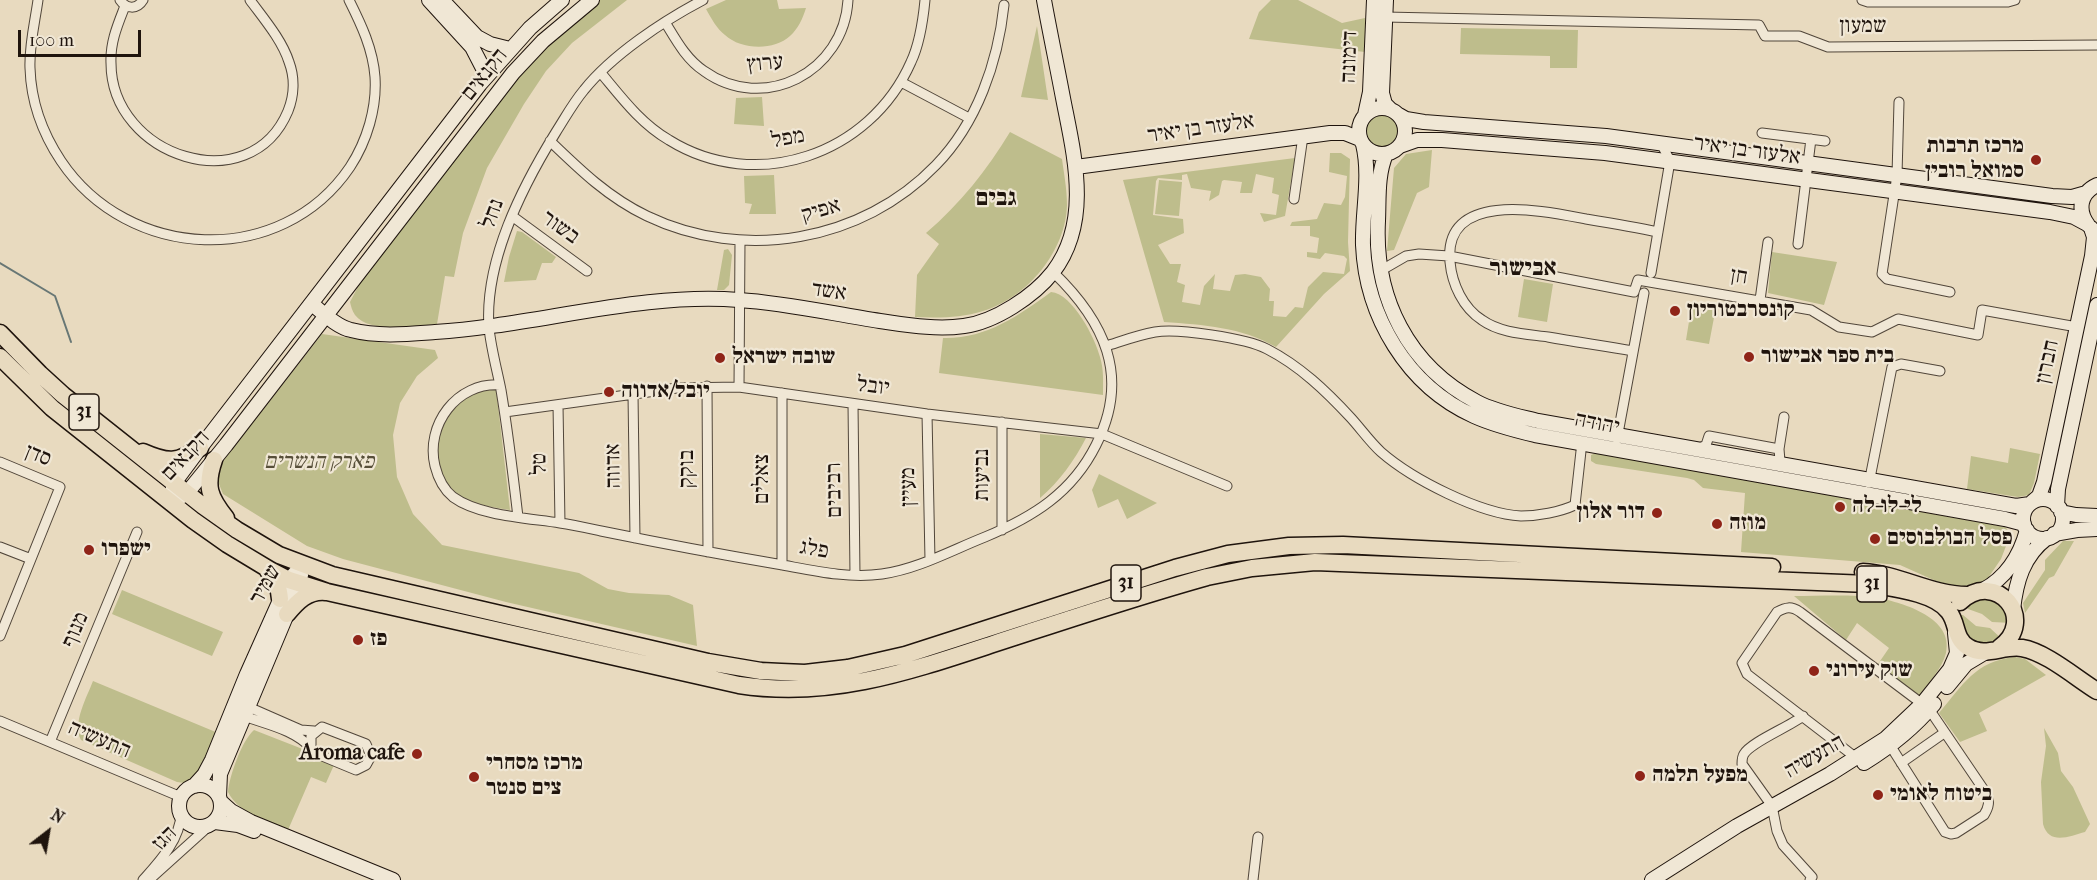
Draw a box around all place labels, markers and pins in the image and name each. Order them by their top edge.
place label: מרכז תרבות סמואל רובין [1925,134,2024,186]
marker: מרכז תרבות סמואל רובין [2029,153,2043,167]
place label: קונסרבטוריון [1687,298,1795,324]
marker: קונסרבטוריון [1668,304,1682,318]
place label: בית ספר אבישור [1761,344,1894,370]
place label: שובה ישראל [732,345,835,371]
marker: בית ספר אבישור [1742,350,1756,364]
marker: שובה ישראל [713,351,727,365]
place label: יובל/אדווה [621,379,710,405]
marker: יובל/אדווה [602,385,616,399]
place label: לי-לו-לה [1852,494,1922,520]
place label: דור אלון [1576,500,1645,526]
marker: לי-לו-לה [1833,500,1847,514]
marker: דור אלון [1650,506,1664,520]
place label: מוזה [1729,511,1766,537]
marker: מוזה [1710,517,1724,531]
place label: פסל הבולבוסים [1887,526,2013,552]
marker: פסל הבולבוסים [1868,532,1882,546]
place label: ישפרו [101,537,151,563]
marker: ישפרו [82,543,96,557]
place label: פז [370,627,387,653]
marker: פז [351,633,365,647]
place label: שוק עירוני [1826,658,1913,684]
marker: שוק עירוני [1807,664,1821,678]
place label: Aroma cafe [300,741,405,767]
marker: Aroma cafe [410,747,424,761]
place label: מרכז מסחרי צים סנטר [486,751,583,802]
place label: מפעל תלמה [1652,763,1748,789]
marker: מפעל תלמה [1633,769,1647,783]
marker: מרכז מסחרי צים סנטר [467,770,481,784]
place label: ביטוח לאומי [1890,782,1992,808]
marker: ביטוח לאומי [1871,788,1885,802]

